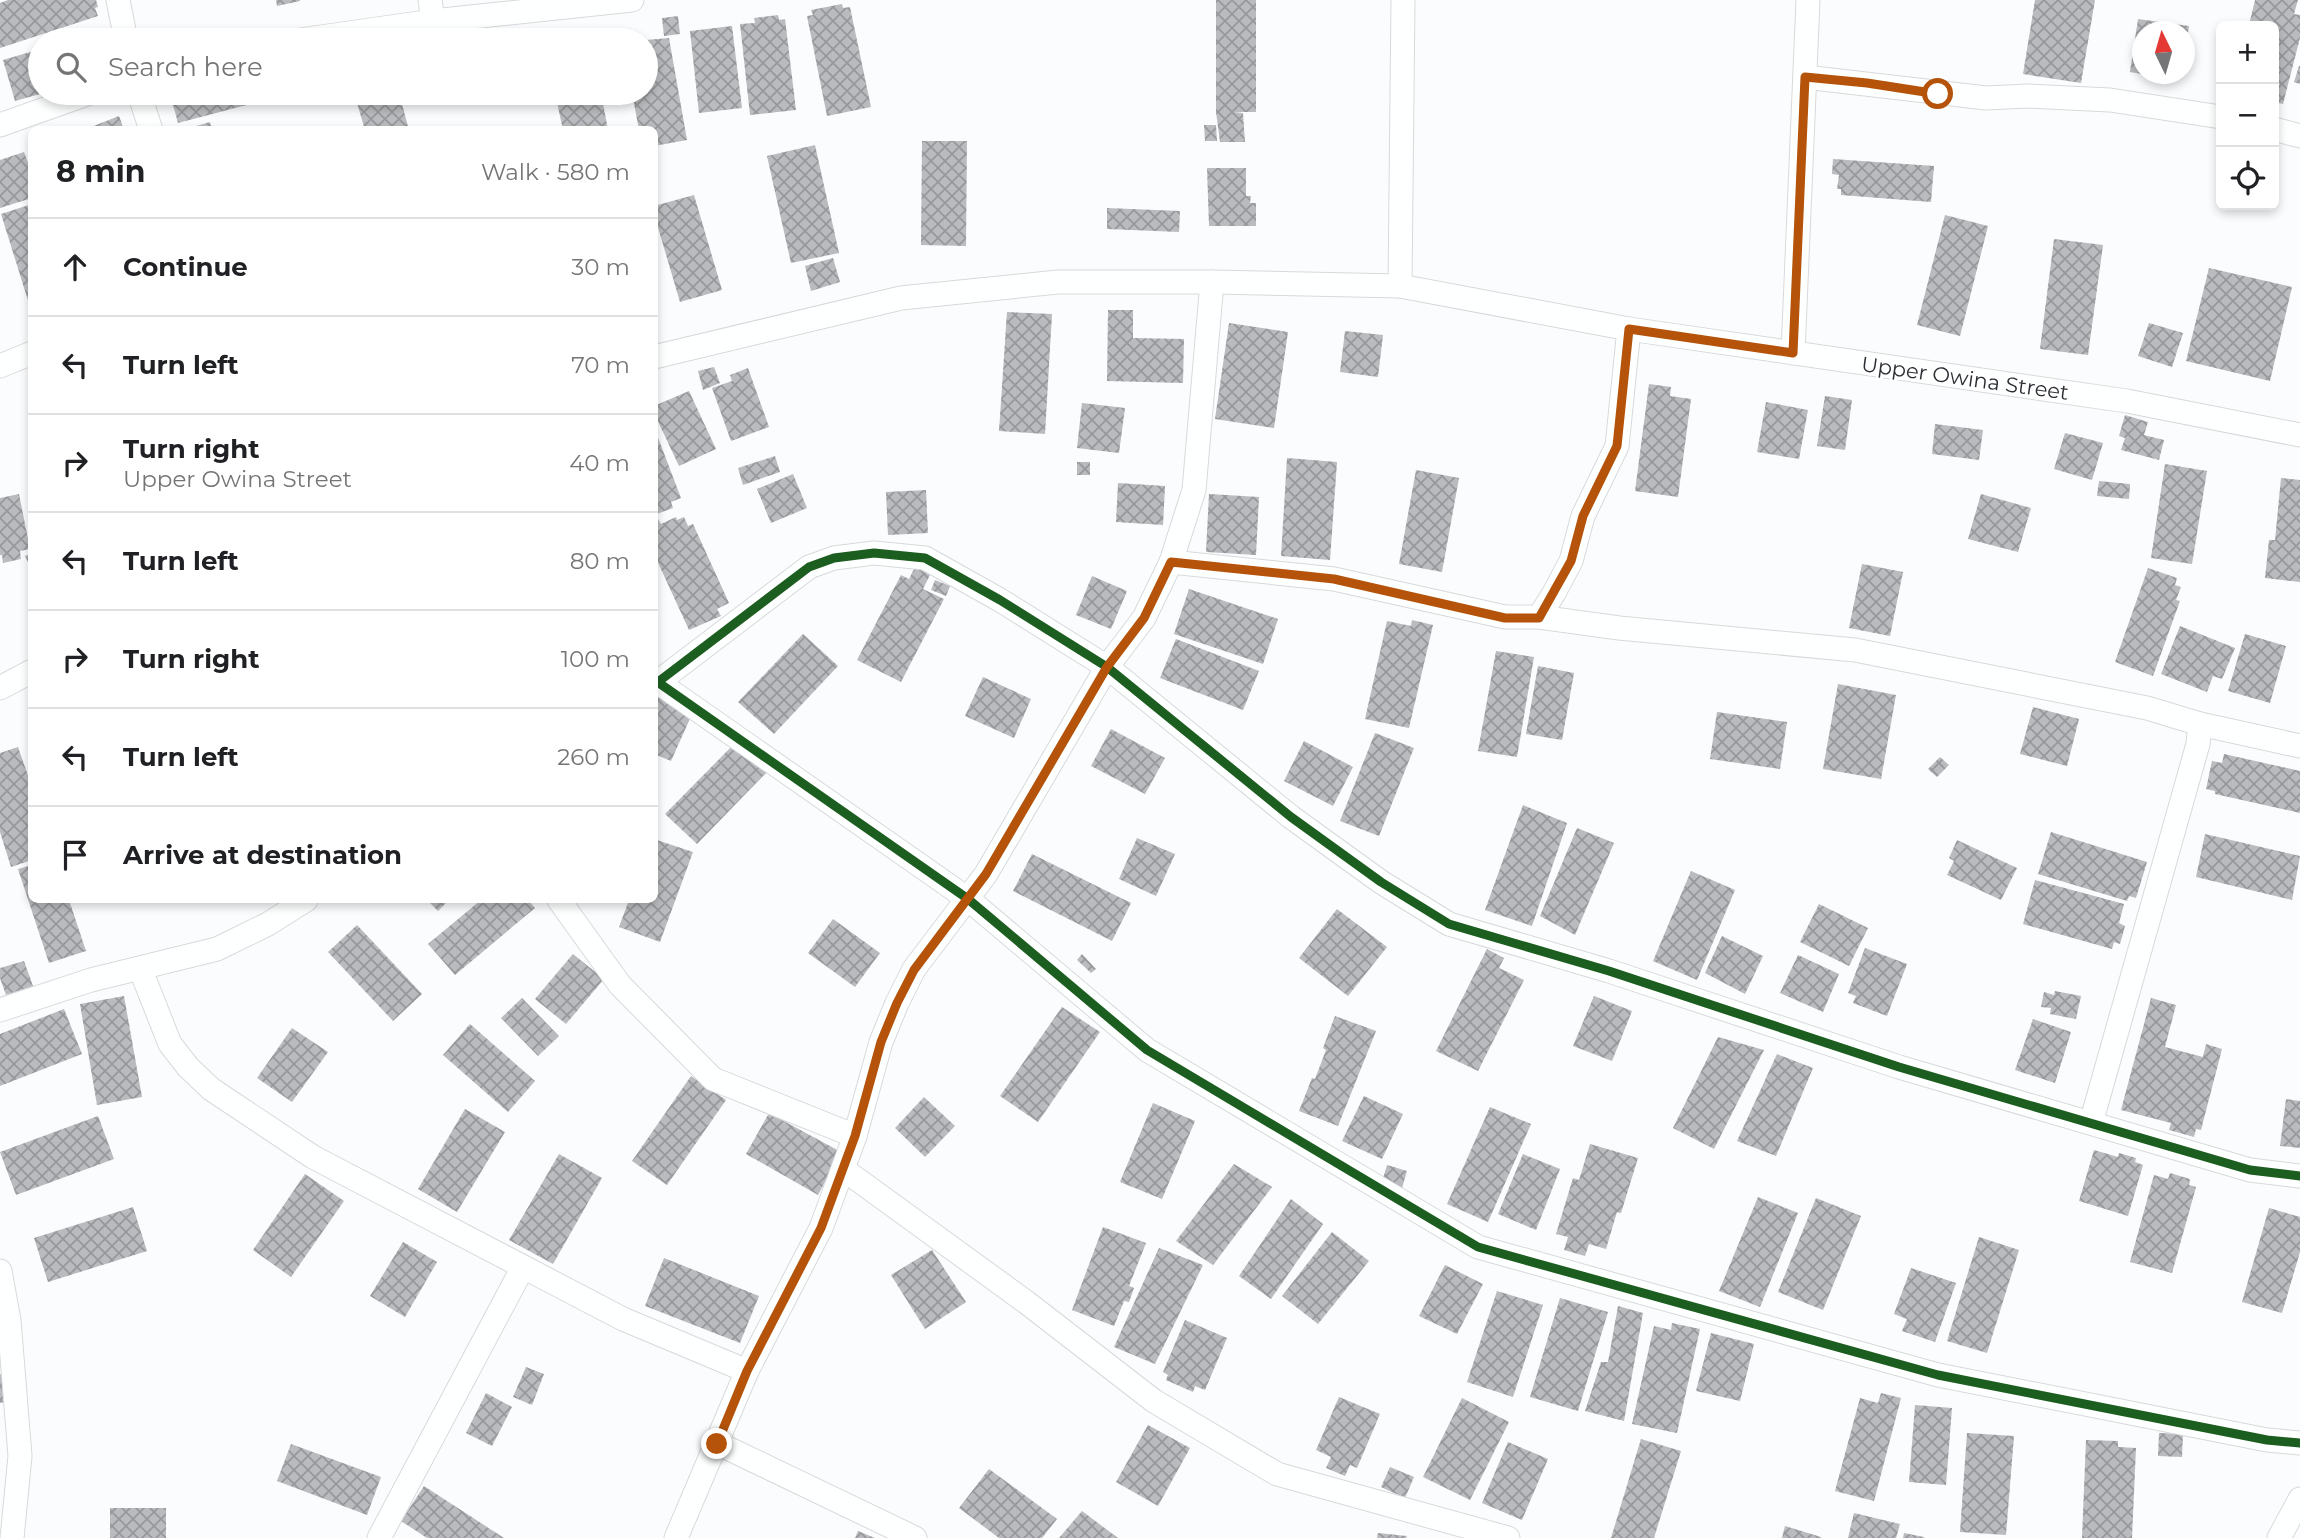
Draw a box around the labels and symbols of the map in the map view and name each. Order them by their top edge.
north arrow [2132,21,2195,84]
route start [1922,78,1953,109]
street label: Upper Owina Street [1860,351,2070,405]
route end [701,1428,732,1459]

